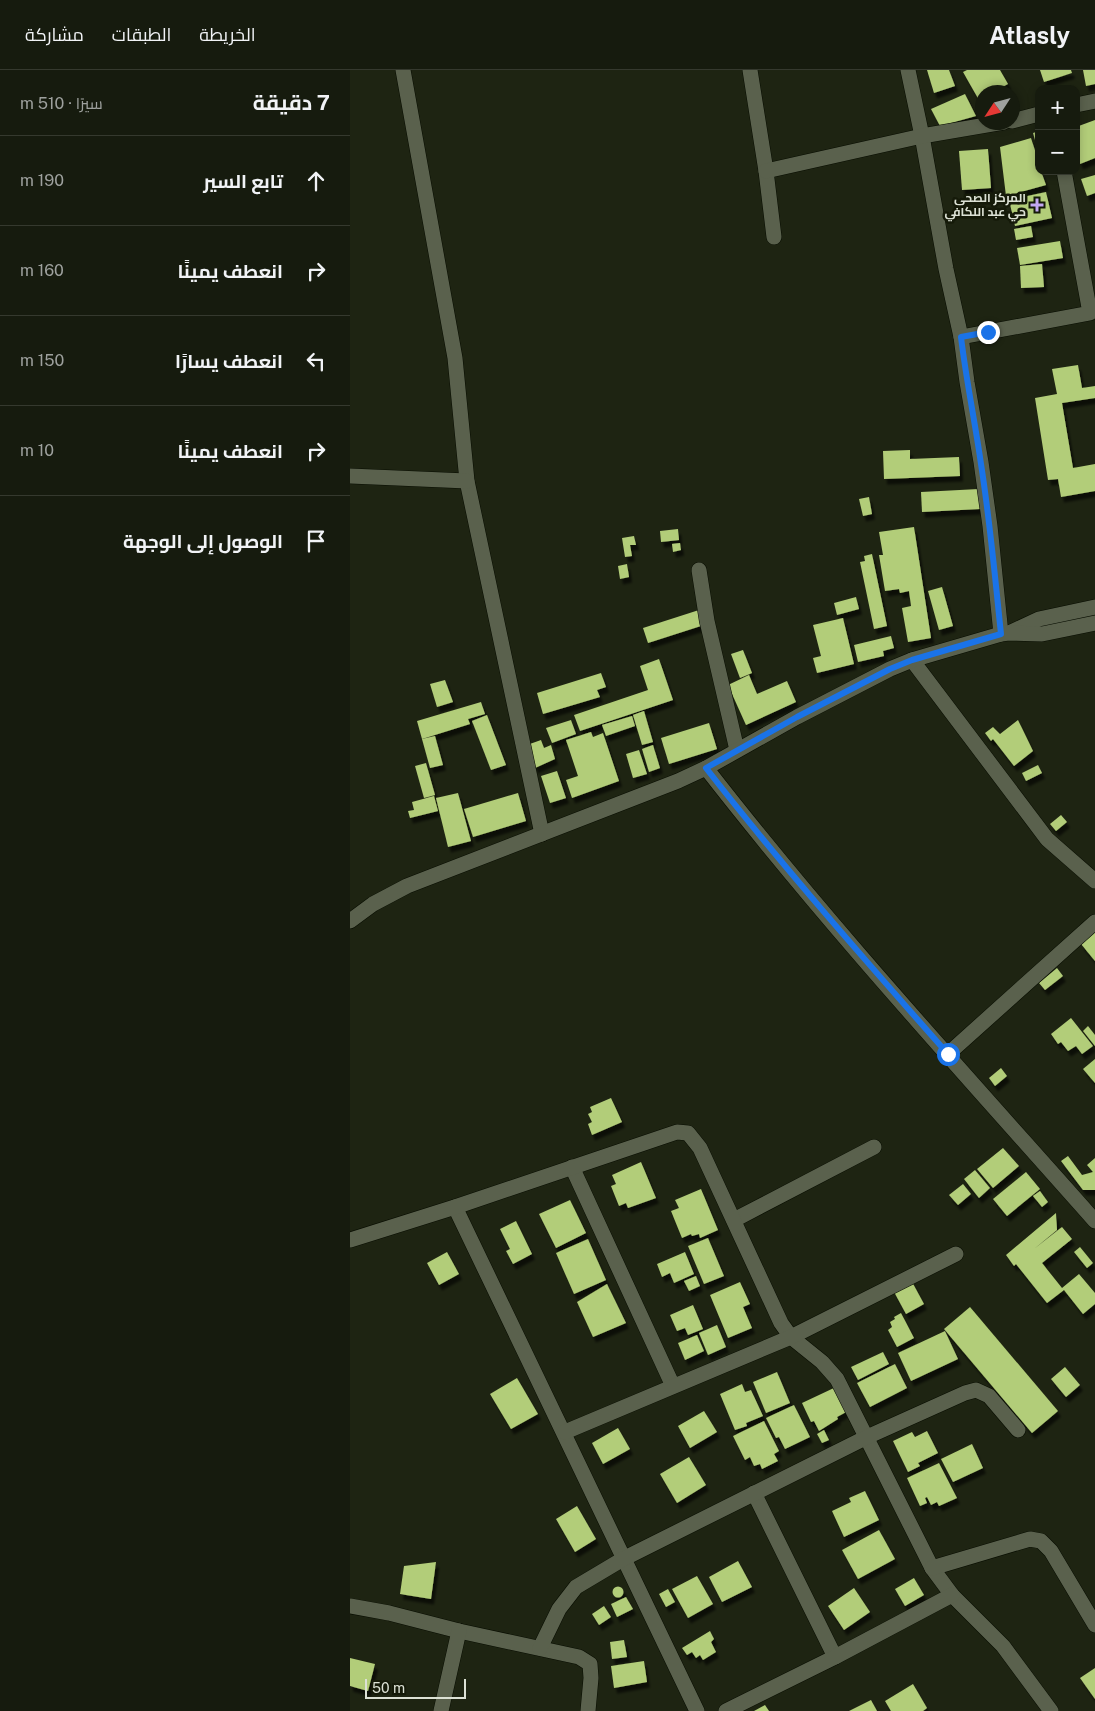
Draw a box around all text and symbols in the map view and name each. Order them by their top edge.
text: Atlasly [989,21,1070,49]
text: مشاركة [25,24,84,45]
text: الطبقات [112,24,171,45]
text: الخريطة [199,24,256,45]
north arrow [975,85,1020,130]
map controls [1035,85,1080,175]
button: + [1035,85,1080,130]
text: 7 دقيقة [253,90,330,115]
text: سيرًا · 510 m [20,94,103,113]
button: − [1035,130,1080,175]
icon: ahead [302,167,330,195]
text: تابع السير [203,170,283,192]
text: 190 m [20,171,64,190]
place label: المركز الصحي حي عبد اللكافي [944,191,1026,222]
marker: المركز الصحي حي عبد اللكافي [1030,198,1044,212]
icon: right [302,257,330,285]
text: انعطف يمينًا [177,260,283,282]
text: 160 m [20,261,64,280]
route end [977,321,1000,344]
icon: left [302,347,330,375]
text: انعطف يسارًا [175,350,283,372]
text: 150 m [20,351,64,370]
icon: right [302,437,330,465]
text: انعطف يمينًا [177,440,283,462]
text: 10 m [20,441,54,460]
icon: arrive [302,527,330,555]
text: الوصول إلى الوجهة [123,530,283,552]
route start [937,1043,960,1066]
scale bar [365,1676,466,1699]
text: 50 m [372,1680,405,1696]

